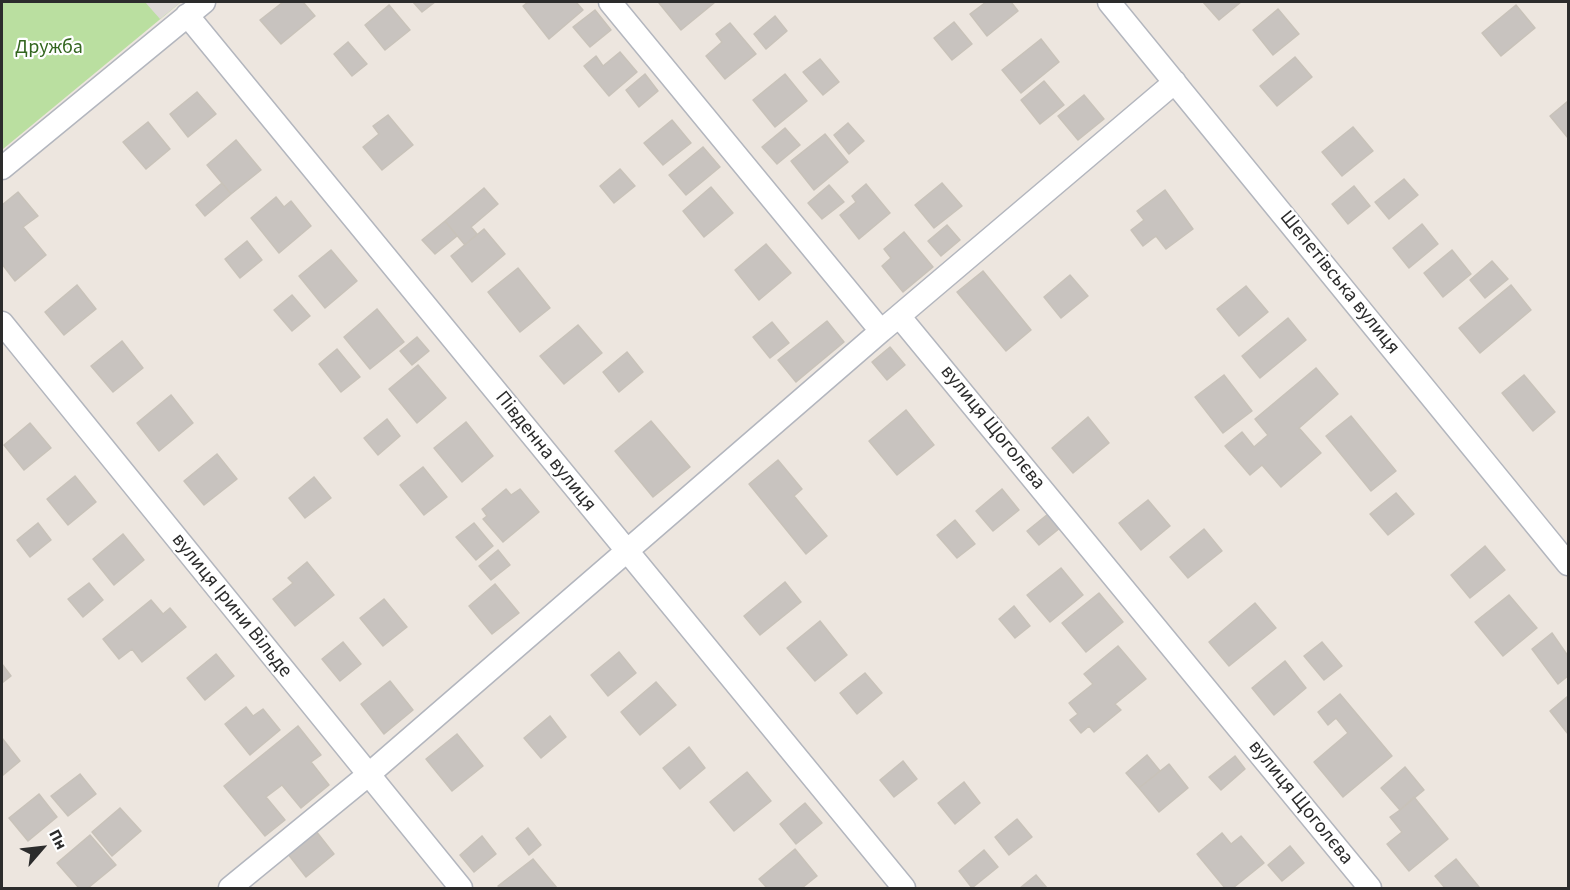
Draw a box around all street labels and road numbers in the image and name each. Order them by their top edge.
street label: Шепетівська вулиця [1274,206,1404,360]
street label: вулиця Щоголєва [934,361,1050,495]
street label: Південна вулиця [489,387,601,517]
street label: вулиця Ірини Вільде [165,529,297,683]
street label: вулиця Щоголєва [1242,736,1358,870]

